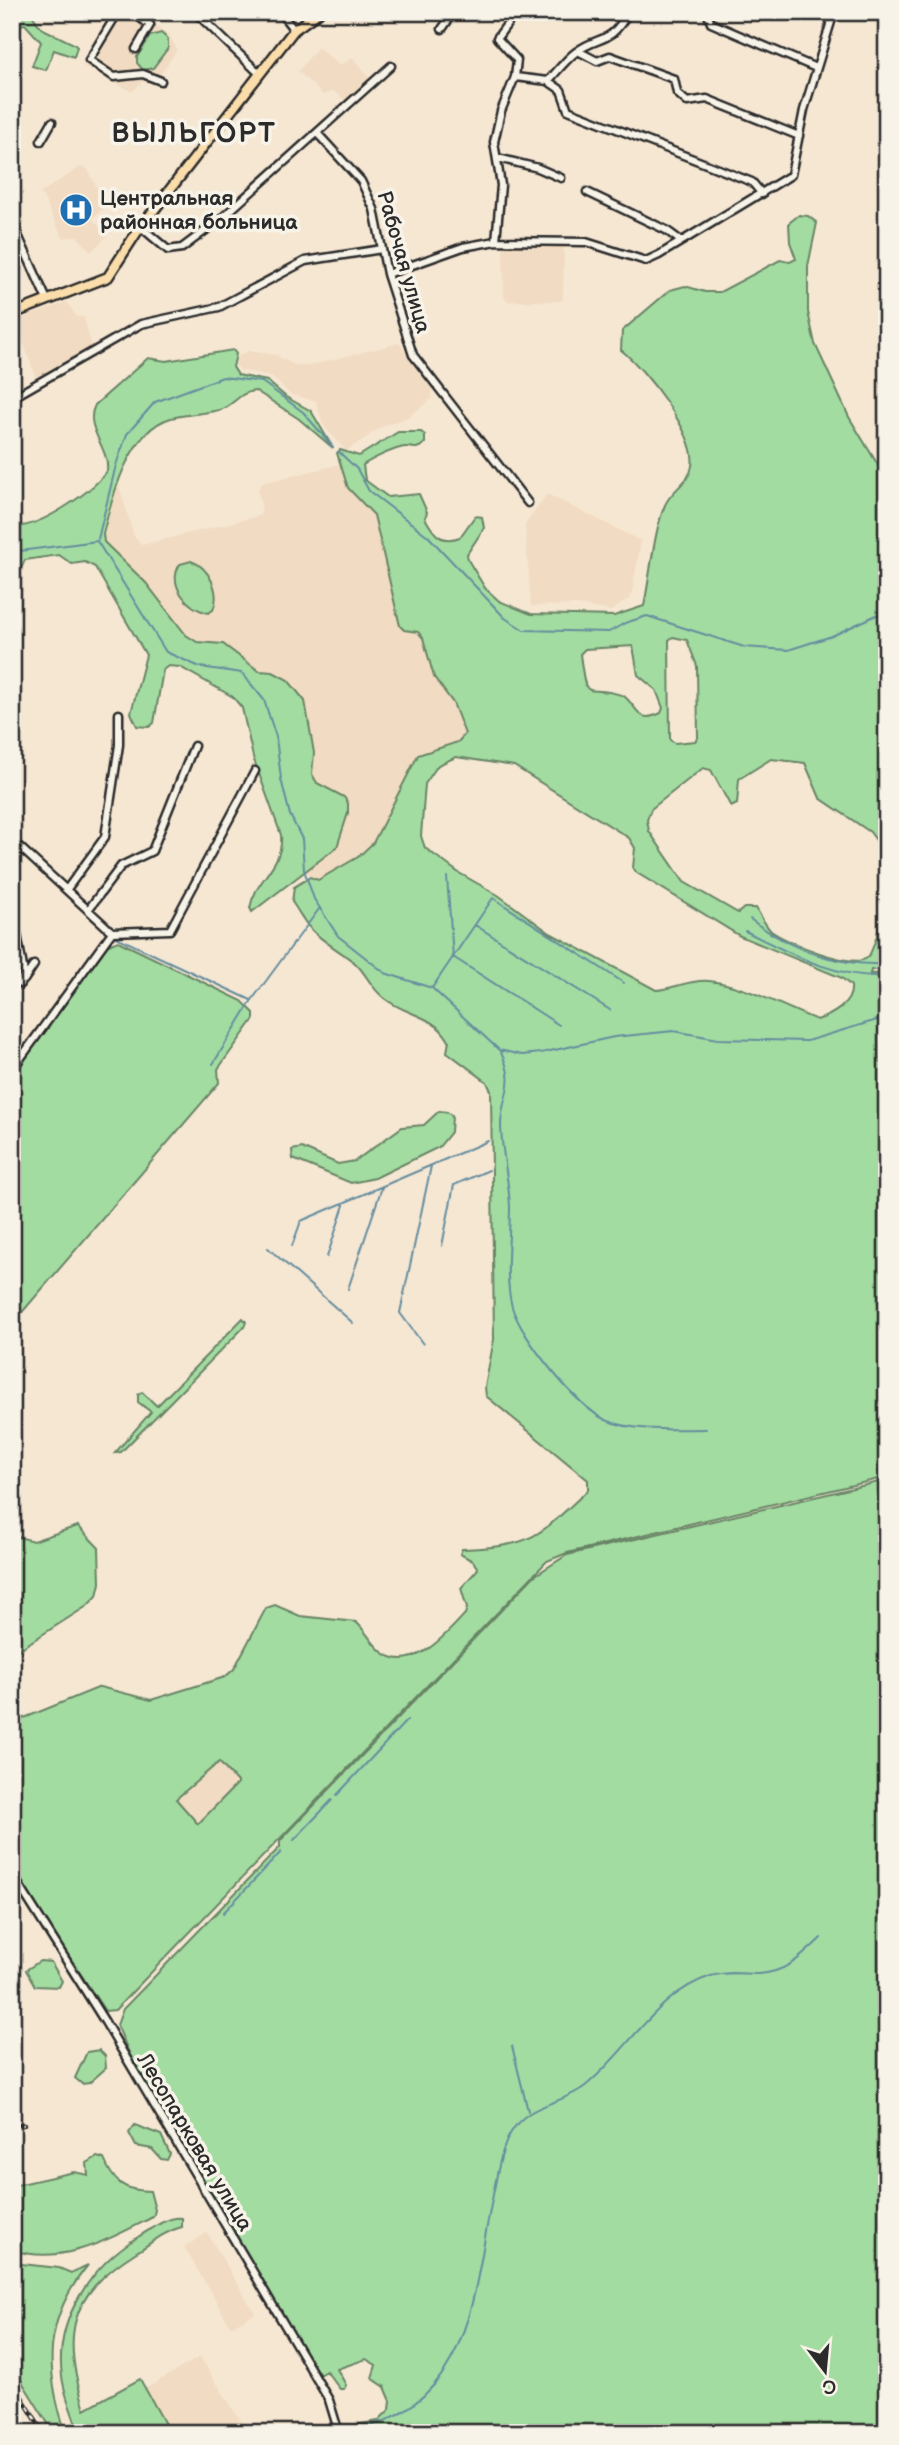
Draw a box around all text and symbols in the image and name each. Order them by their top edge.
district label: ВЫЛЬГОРТ [111,117,277,150]
place label: Центральная районная больница [100,186,298,235]
street label: Рабочая улица [371,188,436,337]
hospital icon: Центральная районная больница [57,191,95,229]
street label: Лесопарковая улица [131,2048,258,2236]
north arrow [790,2336,860,2406]
text: С [820,2373,839,2399]

